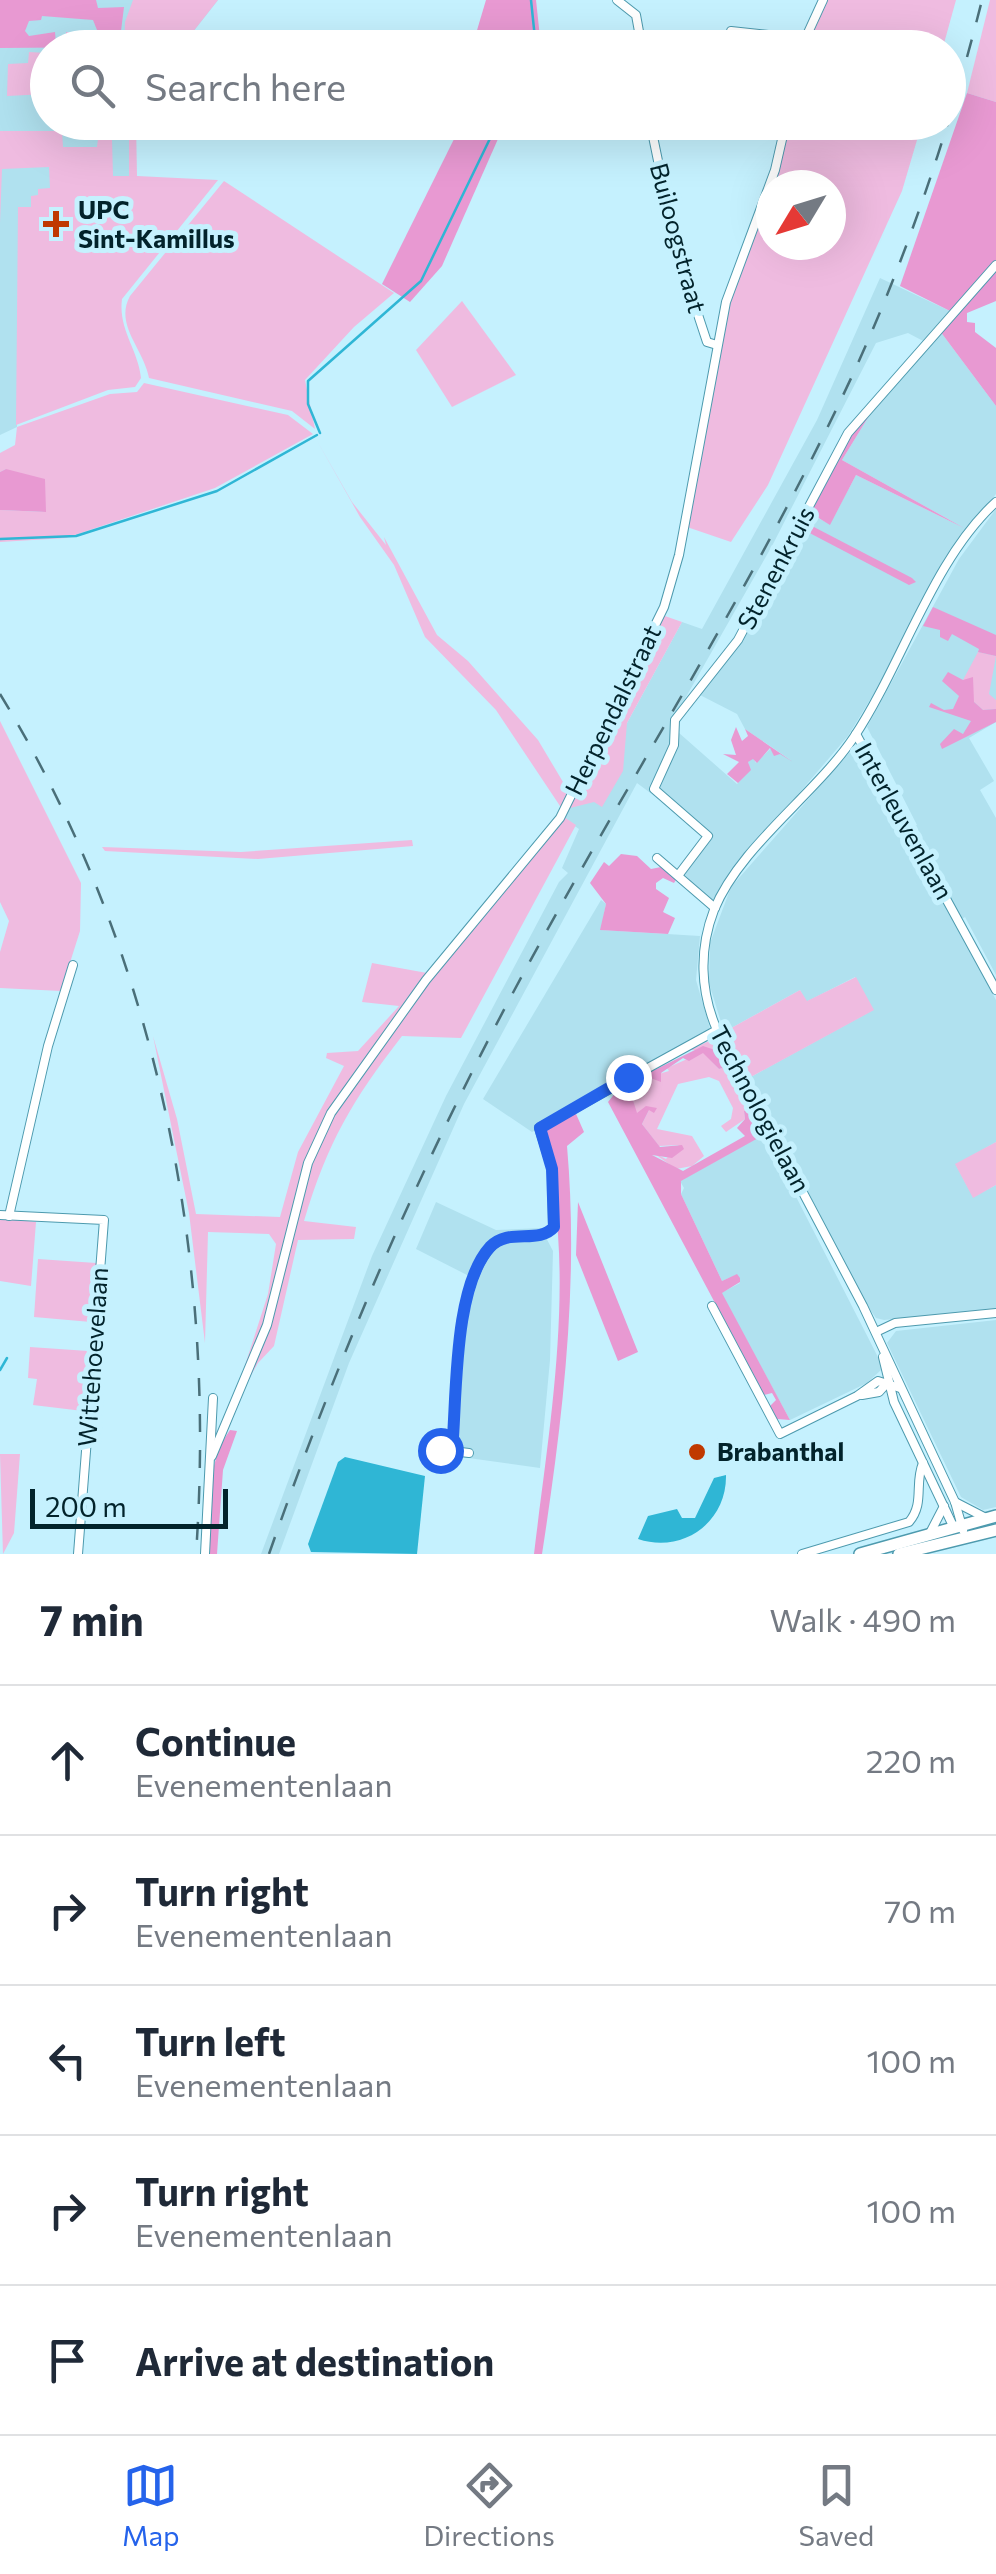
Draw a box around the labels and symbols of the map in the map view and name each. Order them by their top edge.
street label: Builoogstraat [645,159,713,316]
north arrow [756,170,846,260]
place label: UPC Sint-Kamillus [78,194,235,253]
marker: UPC Sint-Kamillus [43,211,69,237]
street label: Stenenkruis [730,501,820,634]
street label: Herpendalstraat [558,619,666,800]
street label: Interleuvenlaan [849,737,960,904]
street label: Technologielaan [704,1020,817,1197]
route end [606,1055,652,1101]
street label: Wittehoevelaan [71,1266,113,1448]
route start [418,1428,464,1474]
place label: Brabanthal [717,1436,844,1466]
marker: Brabanthal [686,1441,708,1463]
scale bar [30,1484,228,1528]

